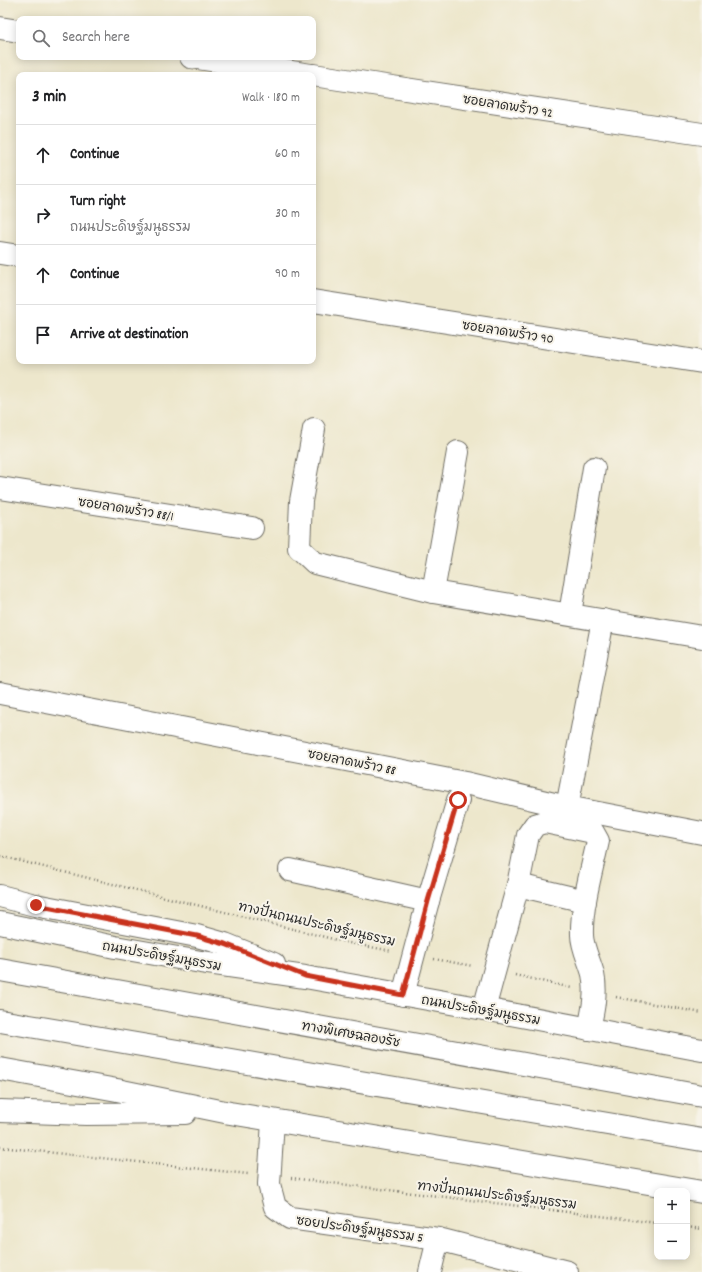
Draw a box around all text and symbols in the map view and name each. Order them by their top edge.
search box [16,16,316,60]
icon: search [30,27,52,49]
text: Search here [62,27,130,49]
text: 3 min [32,86,66,110]
text: Walk · 180 m [242,89,300,108]
street label: ซอยลาดพร้าว 92 [461,90,554,124]
icon: ahead [32,144,54,166]
text: Continue [70,144,119,166]
text: 60 m [275,145,300,164]
text: Turn right [70,191,126,213]
icon: right [32,204,54,226]
text: 30 m [275,205,300,224]
text: ถนนประดิษฐ์มนูธรรม [70,219,191,238]
icon: ahead [32,264,54,286]
text: Continue [70,264,119,286]
text: 90 m [275,265,300,284]
street label: ซอยลาดพร้าว 90 [460,316,555,350]
icon: arrive [32,324,54,346]
text: Arrive at destination [70,324,188,346]
street label: ซอยลาดพร้าว 88/1 [76,493,175,527]
street label: ซอยลาดพร้าว 88 [306,745,398,781]
route start [449,791,467,809]
street label: ทางปั่นถนนประดิษฐ์มนูธรรม [236,893,398,953]
route end [27,896,45,914]
street label: ถนนประดิษฐ์มนูธรรม [100,936,223,977]
street label: ถนนประดิษฐ์มนูธรรม [419,990,542,1031]
street label: ทางพิเศษฉลองรัช [300,1017,402,1054]
street label: ทางปั่นถนนประดิษฐ์มนูธรรม [416,1172,578,1216]
map controls [654,1188,690,1260]
button: + [654,1188,690,1224]
street label: ซอยประดิษฐ์มนูธรรม 5 [295,1210,425,1249]
button: − [654,1224,690,1260]

